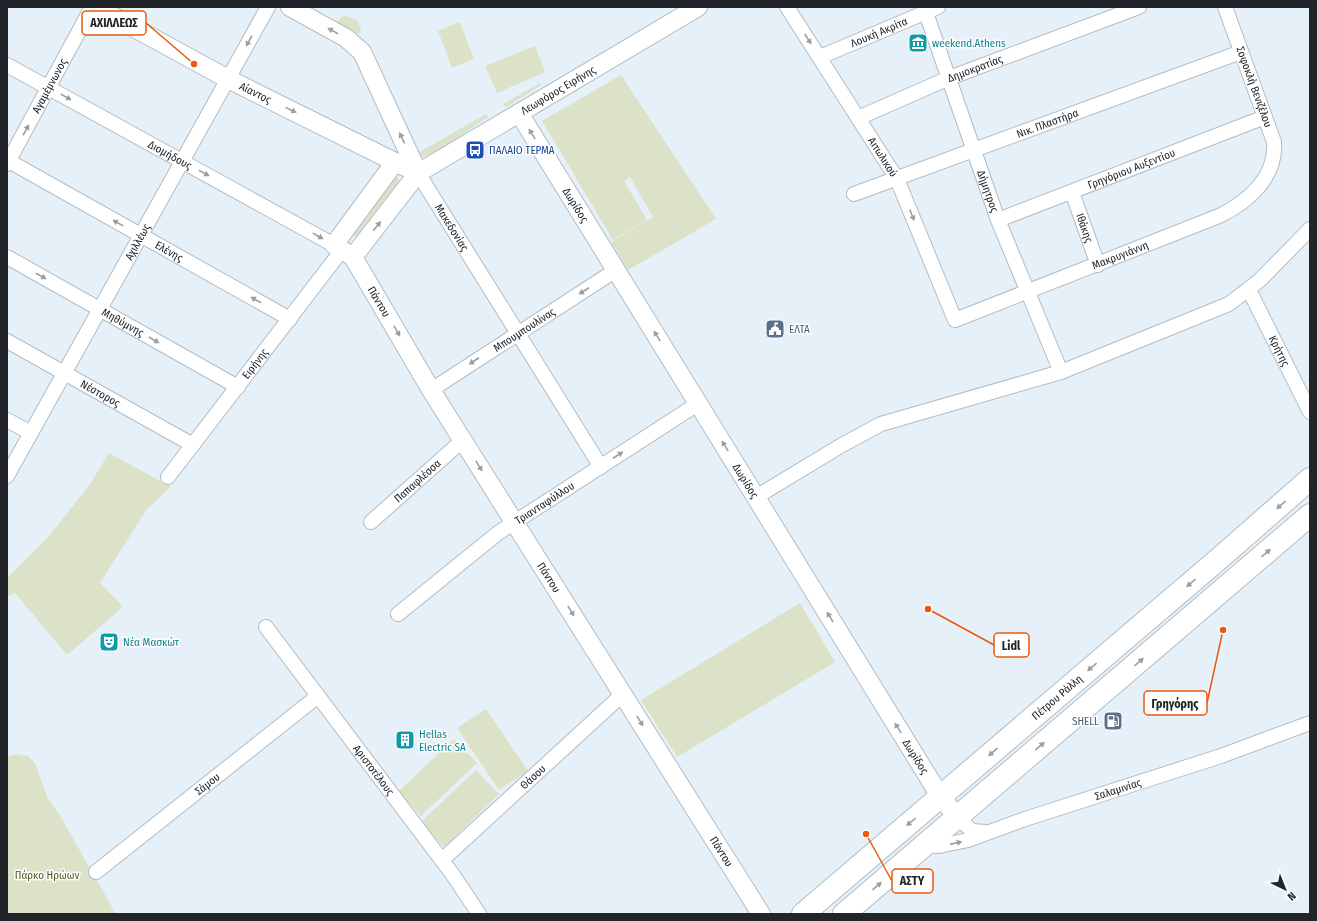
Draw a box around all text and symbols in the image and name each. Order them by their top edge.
callout: ΑΧΙΛΛΕΩΣ [82,11,146,35]
street label: Λουκή Ακρίτα [849,14,909,50]
text: ΑΧΙΛΛΕΩΣ [89,16,138,30]
one-way arrow [327,28,339,35]
museum icon: weekend.Athens [907,32,929,54]
one-way arrow [804,34,812,45]
one-way arrow [246,35,253,47]
place label: weekend.Athens [932,37,1006,50]
street label: Σοφοκλή Βενιζέλου [1233,45,1275,129]
street label: Δημοκρατίας [946,52,1005,85]
street label: Αγαμέμνωνος [29,56,70,115]
street label: Λεωφόρος Ειρήνης [518,63,598,117]
street label: Αίαντος [237,79,274,106]
one-way arrow [60,94,72,101]
street label: Νικ. Πλαστήρα [1015,106,1080,140]
one-way arrow [285,107,297,113]
one-way arrow [22,124,29,136]
one-way arrow [529,128,536,140]
one-way arrow [399,132,405,143]
street label: Αιτωλικού [865,135,900,179]
street label: Διομήδους [146,137,194,172]
bus stop icon: ΠΑΛΑΙΟ ΤΕΡΜΑ [464,139,486,161]
place label: ΠΑΛΑΙΟ ΤΕΡΜΑ [489,144,555,157]
street label: Γρηγόριου Αυξεντίου [1086,146,1177,191]
street label: Δήμητρος [975,168,1001,214]
one-way arrow [198,170,210,177]
street label: Δωρίδος [560,185,591,225]
street label: Μακεδονίας [432,201,471,254]
one-way arrow [909,209,915,220]
street label: Ιθάκης [1074,211,1096,245]
one-way arrow [112,219,124,226]
one-way arrow [373,220,381,231]
street label: Αχιλλέως [122,221,153,262]
one-way arrow [312,233,324,239]
street label: Ελένης [153,238,186,264]
street label: Μακρυγιάννη [1090,238,1150,272]
one-way arrow [35,273,47,280]
street label: Πάντου [365,284,393,319]
one-way arrow [578,287,589,295]
one-way arrow [250,297,262,304]
street label: Μηθύμνης [100,305,146,339]
street label: Μπουμπουλίνας [491,305,558,354]
public building icon: ΕΛΤΑ [764,318,786,340]
place label: ΕΛΤΑ [789,323,810,336]
one-way arrow [393,325,400,337]
one-way arrow [653,331,661,341]
street label: Κρήτης [1266,333,1293,369]
one-way arrow [148,336,160,343]
street label: Ειρήνης [239,346,271,381]
one-way arrow [468,358,480,365]
street label: Νέστορος [78,377,123,410]
one-way arrow [721,441,729,451]
one-way arrow [612,452,624,459]
street label: Παπαφλέσσα [391,456,443,505]
one-way arrow [475,461,483,471]
street label: Δωρίδος [730,461,761,501]
street label: Τριανταφύλλου [512,479,577,527]
one-way arrow [1275,500,1286,509]
one-way arrow [1261,548,1272,557]
street label: Πάντου [535,560,563,595]
one-way arrow [1186,578,1196,587]
one-way arrow [567,605,574,617]
one-way arrow [826,611,833,623]
theatre icon: Νέα Μασκώτ [98,631,120,653]
callout: Lidl [994,633,1029,657]
place label: Νέα Μασκώτ [123,636,179,649]
text: Lidl [1002,639,1021,653]
one-way arrow [1134,657,1145,666]
one-way arrow [1087,662,1097,672]
street label: Πέτρου Ράλλη [1029,672,1085,722]
callout: Γρηγόρης [1144,691,1207,715]
text: Γρηγόρης [1151,696,1199,711]
fuel station icon: SHELL [1102,710,1124,732]
place label: SHELL [1072,715,1099,728]
one-way arrow [636,716,644,726]
one-way arrow [894,722,901,734]
place label: Hellas Electric SA [419,728,466,754]
building icon: Hellas Electric SA [394,729,416,751]
street label: Δωρίδος [900,737,931,777]
street label: Αριστοτέλους [351,742,397,798]
one-way arrow [1035,742,1046,751]
one-way arrow [988,747,999,756]
street label: Θάσου [517,762,548,792]
street label: Σάμου [192,770,222,798]
street label: Σαλαμινίας [1093,776,1143,803]
one-way arrow [905,817,916,826]
street label: Πάντου [707,834,736,869]
one-way arrow [950,840,962,846]
park label: Πάρκο Ηρώων [15,869,79,882]
callout: ΑΣΤΥ [892,869,933,893]
north arrow [1265,869,1305,909]
text: ΑΣΤΥ [899,874,925,888]
one-way arrow [872,881,882,890]
text: N [1285,889,1298,903]

